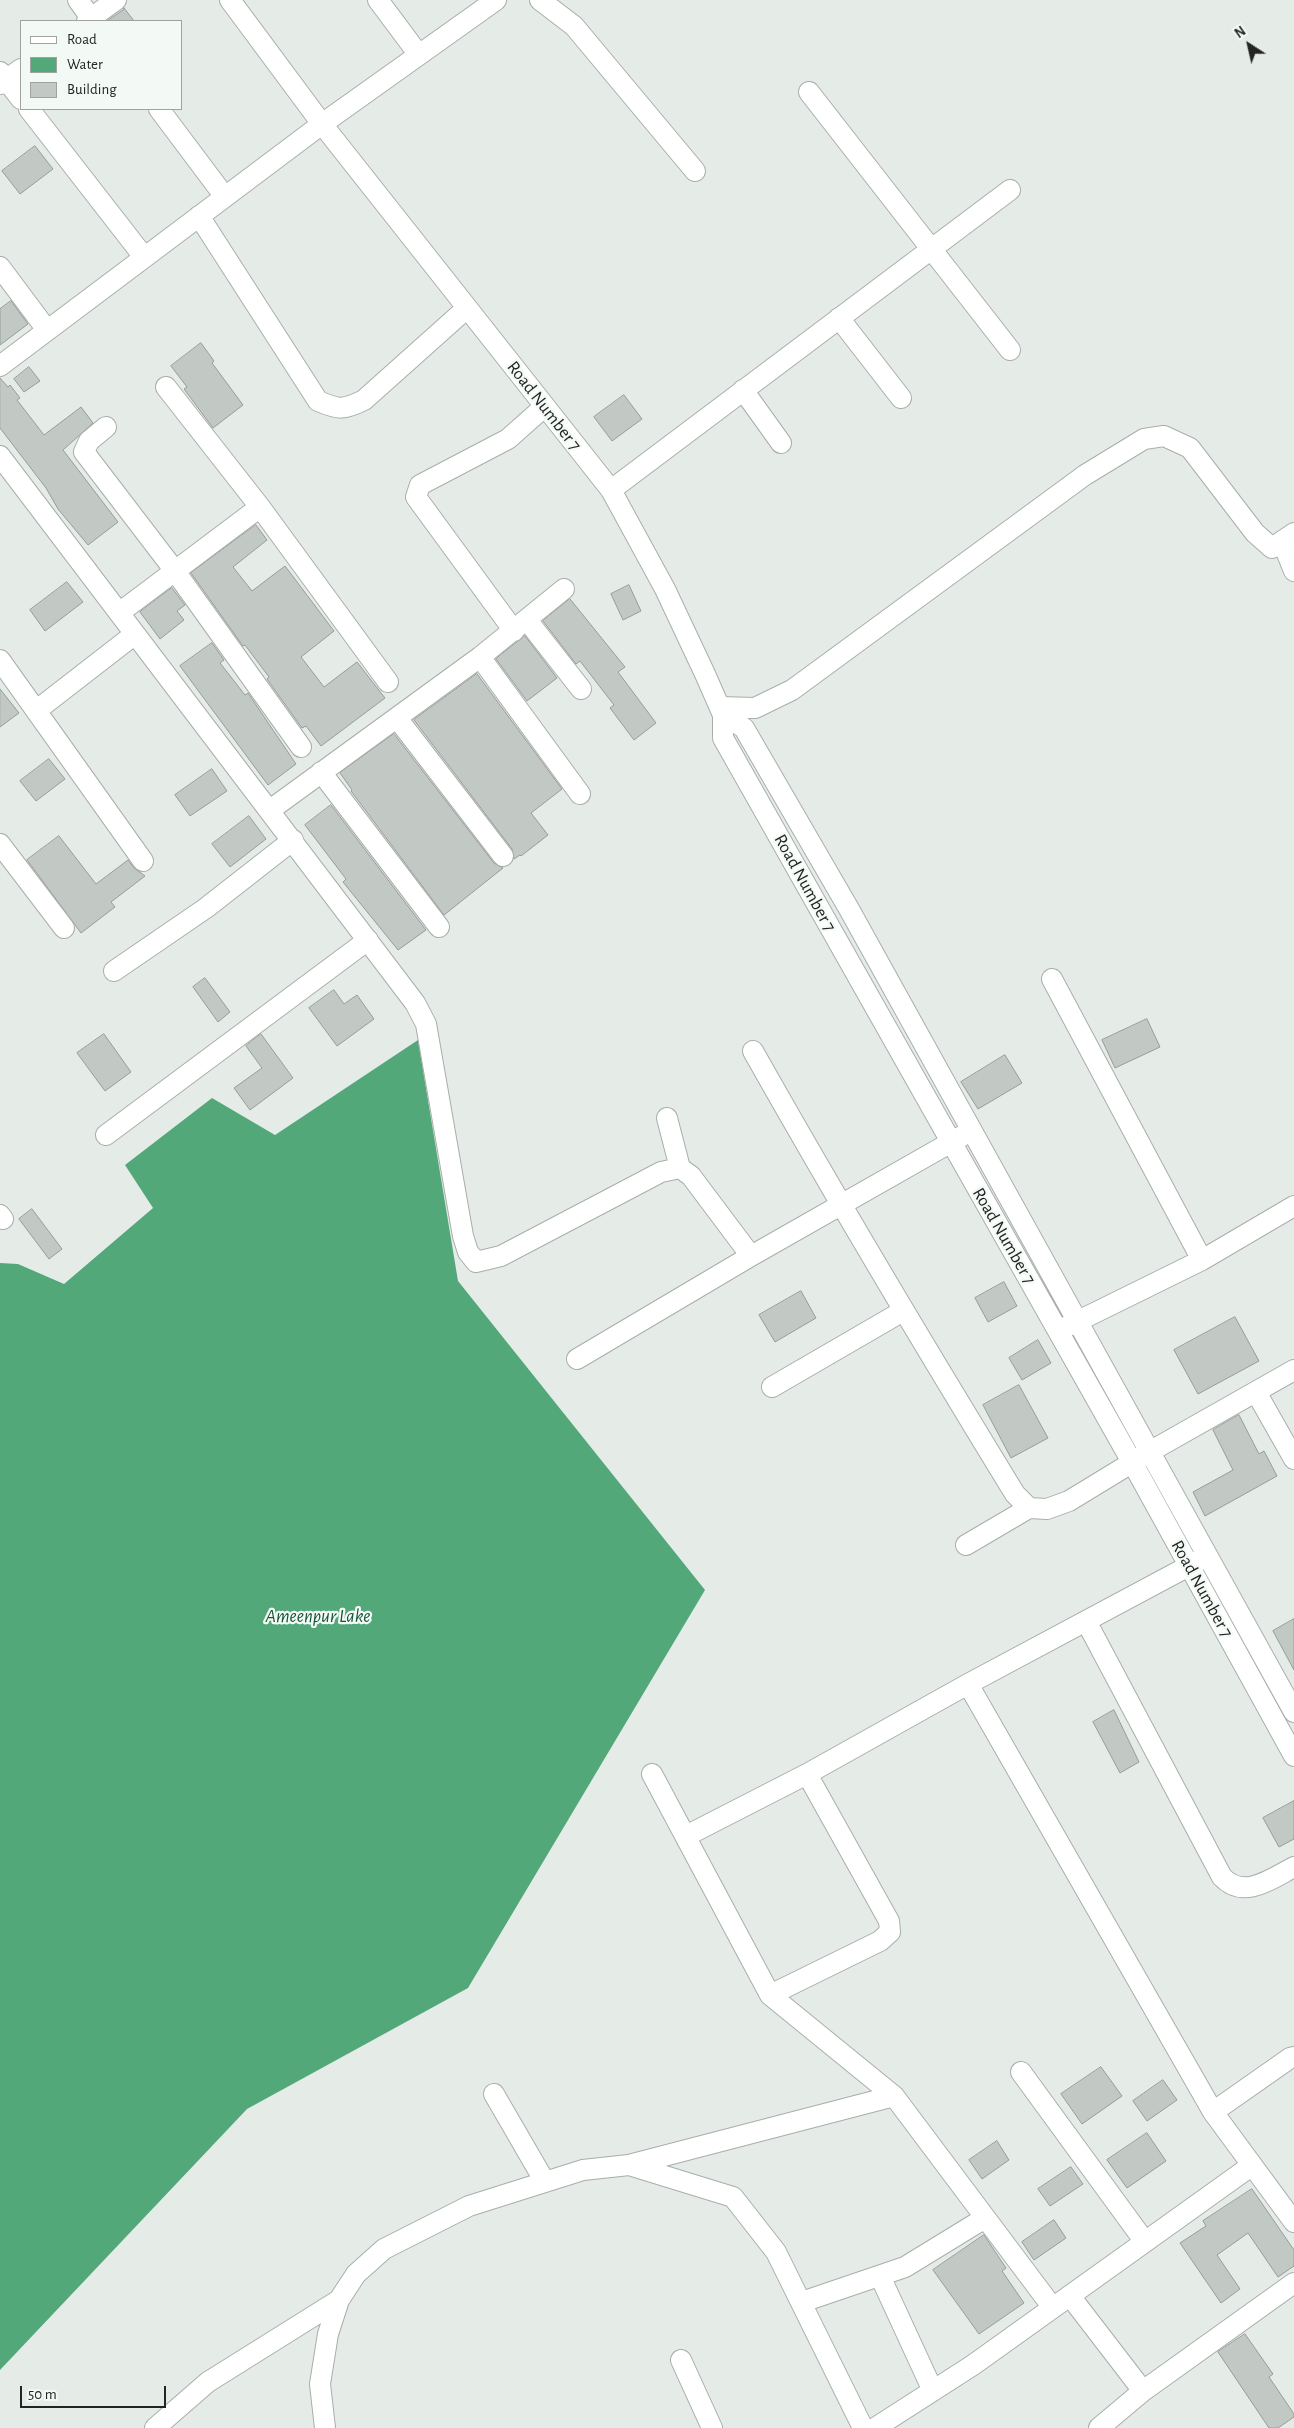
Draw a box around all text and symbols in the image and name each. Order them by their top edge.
legend [20,20,182,110]
north arrow [1224,20,1274,70]
text: N [1232,24,1248,41]
text: Road [67,32,97,47]
text: Water [67,57,103,72]
text: Building [67,82,117,97]
street label: Road Number 7 [502,357,586,455]
street label: Road Number 7 [769,830,841,936]
street label: Road Number 7 [968,1184,1040,1288]
street label: Road Number 7 [1166,1536,1238,1642]
water label: Ameenpur Lake [266,1605,370,1627]
scale bar [22,2376,169,2408]
text: 50 m [28,2387,57,2402]

